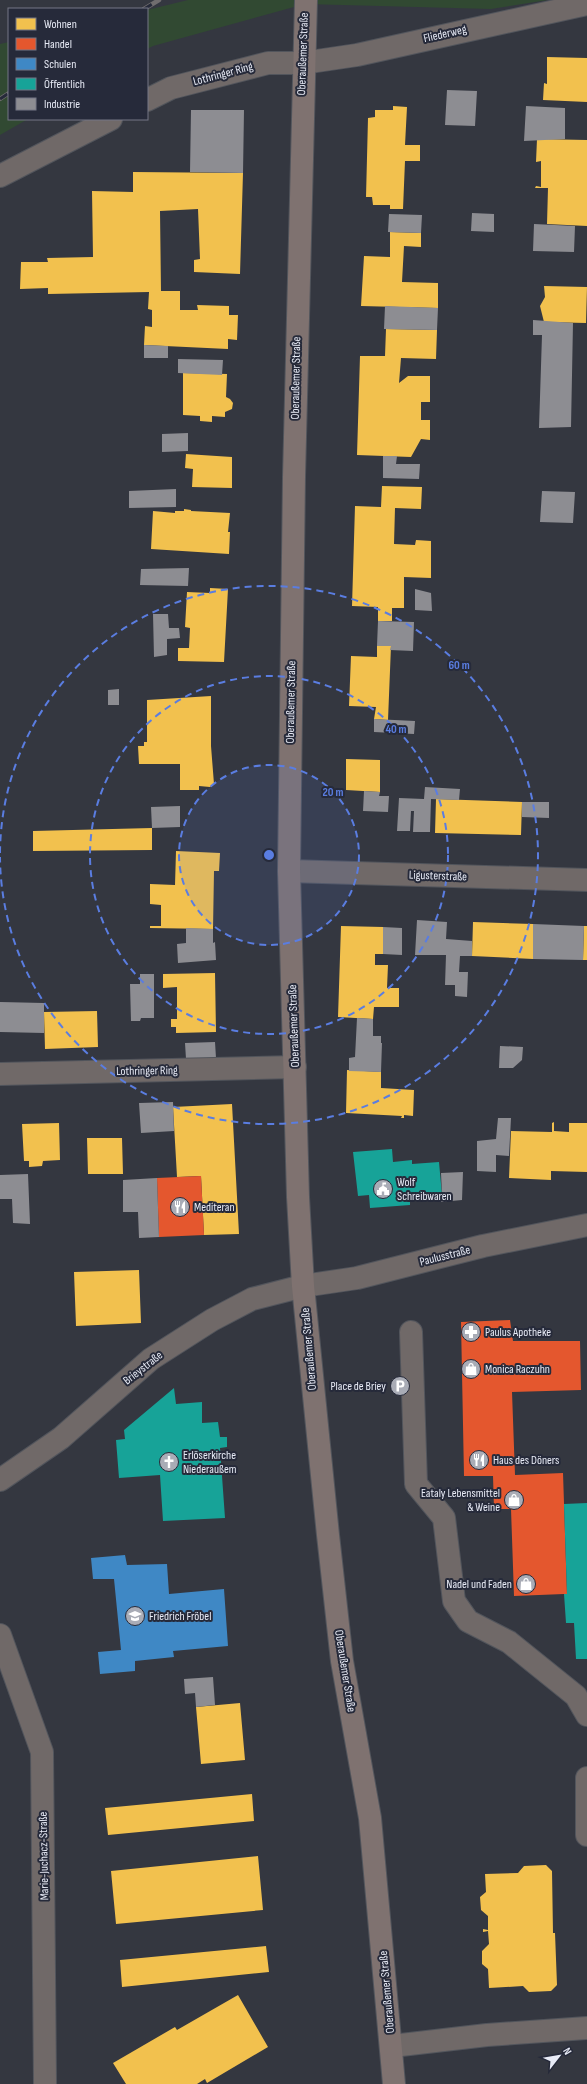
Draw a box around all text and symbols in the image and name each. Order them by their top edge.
legend [8,8,148,120]
street label: Oberaußemer Straße [294,12,312,96]
text: Wohnen [44,17,77,32]
street label: Fliederweg [422,22,468,46]
text: Handel [44,37,72,52]
text: Schulen [44,57,76,72]
street label: Lothringer Ring [191,59,255,89]
text: Öffentlich [44,77,85,92]
text: Industrie [44,97,80,112]
street label: Oberaußemer Straße [288,336,304,420]
text: 60 m [448,658,470,673]
street label: Oberaußemer Straße [283,660,299,744]
text: 40 m [385,722,407,737]
text: 20 m [323,785,343,800]
centre of rings [262,848,276,862]
street label: Ligusterstraße [409,867,467,885]
street label: Oberaußemer Straße [285,984,303,1068]
street label: Lothringer Ring [116,1063,178,1079]
place label: Wolf Schreibwaren [397,1175,452,1204]
public building icon: Wolf Schreibwaren [372,1178,394,1200]
restaurant icon: Mediteran [169,1196,191,1218]
place label: Mediteran [194,1200,235,1215]
street label: Paulusstraße [418,1242,472,1270]
street label: Oberaußemer Straße [298,1307,320,1391]
pharmacy icon: Paulus Apotheke [460,1321,482,1343]
place label: Paulus Apotheke [485,1325,551,1340]
street label: Brieystraße [120,1348,166,1388]
shop icon: Monica Raczuhn [460,1358,482,1380]
place label: Monica Raczuhn [485,1362,550,1377]
parking icon: Place de Briey [389,1375,411,1397]
place label: Place de Briey [330,1379,386,1394]
place label: Erlöserkirche Niederaußem [183,1448,237,1477]
restaurant icon: Haus des Döners [468,1449,490,1471]
church icon: Erlöserkirche Niederaußem [158,1451,180,1473]
place label: Haus des Döners [493,1453,559,1468]
place label: Eataly Lebensmittel & Weine [421,1486,500,1515]
shop icon: Eataly Lebensmittel & Weine [503,1489,525,1511]
shop icon: Nadel und Faden [515,1573,537,1595]
place label: Nadel und Faden [446,1577,512,1592]
school or university icon: Friedrich Fröbel [124,1605,146,1627]
place label: Friedrich Fröbel [149,1609,211,1624]
street label: Oberaußemer Straße [331,1629,359,1713]
street label: Marie-Juchacz-Straße [36,1811,52,1900]
street label: Oberaußemer Straße [376,1950,398,2034]
north arrow [539,2036,579,2076]
text: N [560,2045,574,2057]

